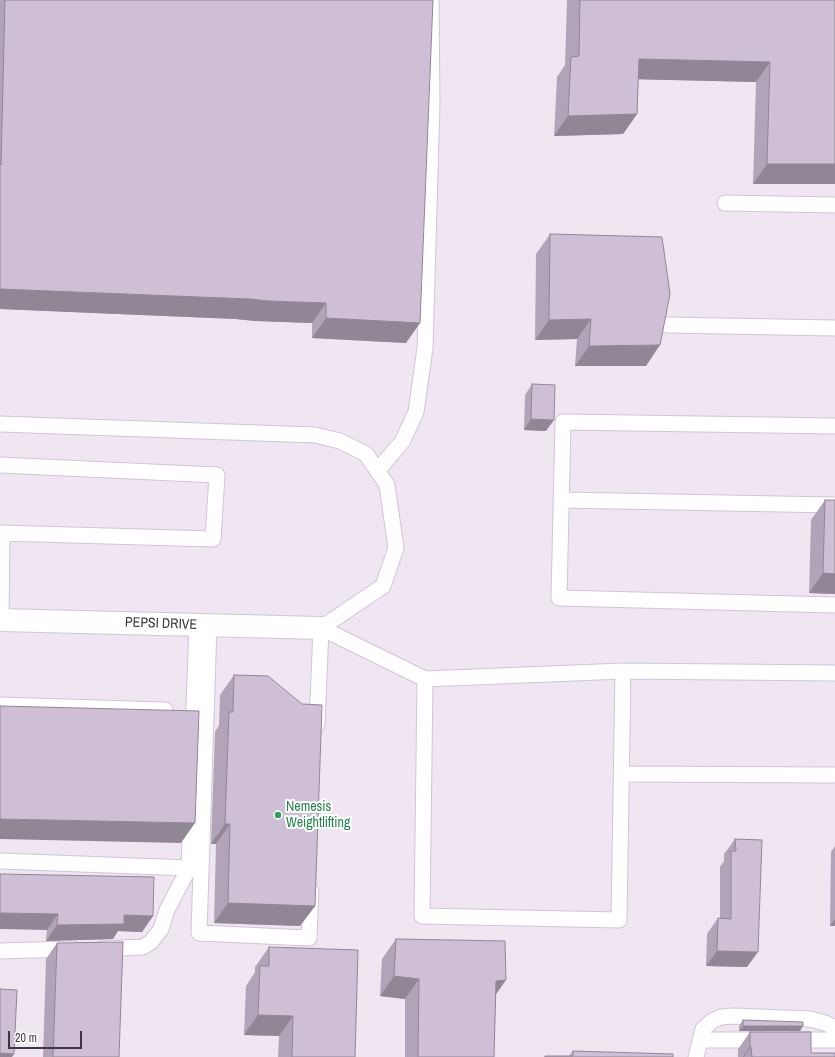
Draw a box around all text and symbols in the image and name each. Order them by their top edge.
street label: PEPSI DRIVE [125,614,197,634]
place label: Nemesis Weightlifting [286,799,350,832]
marker: Nemesis Weightlifting [273,810,283,820]
scale bar [10,1023,84,1049]
text: 20 m [15,1030,37,1046]

